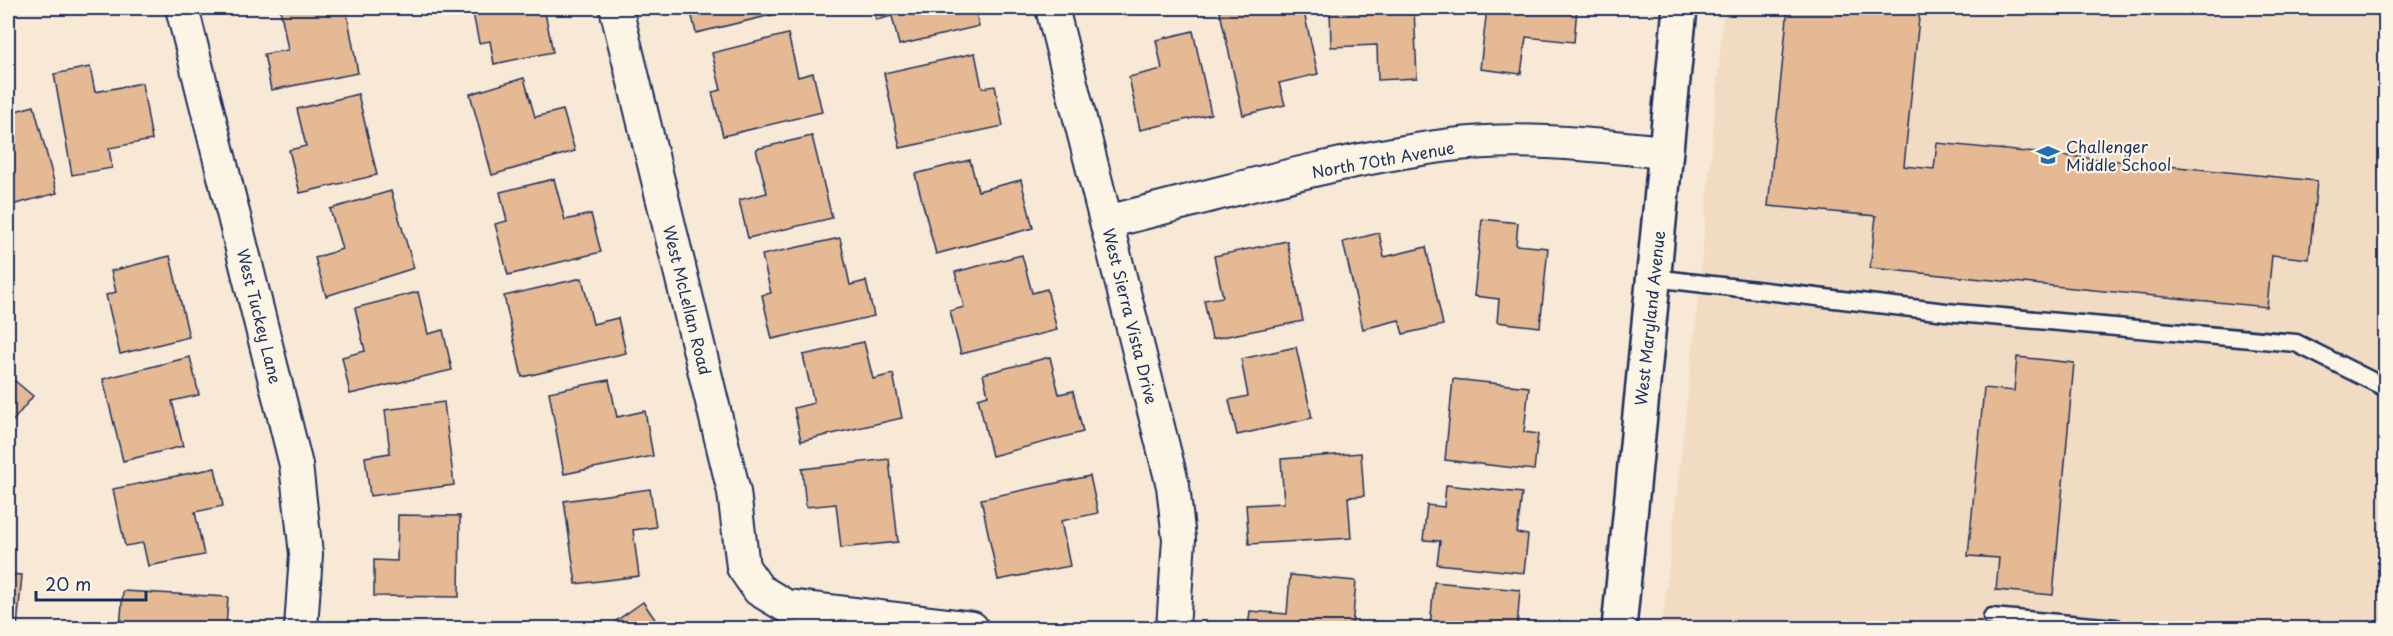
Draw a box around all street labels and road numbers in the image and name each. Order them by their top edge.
street label: North 70th Avenue [1310,135,1457,183]
street label: West McLellan Road [658,223,718,377]
street label: West Sierra Vista Drive [1098,226,1165,407]
street label: West Maryland Avenue [1628,229,1670,407]
street label: West Tuckey Lane [232,246,288,386]

